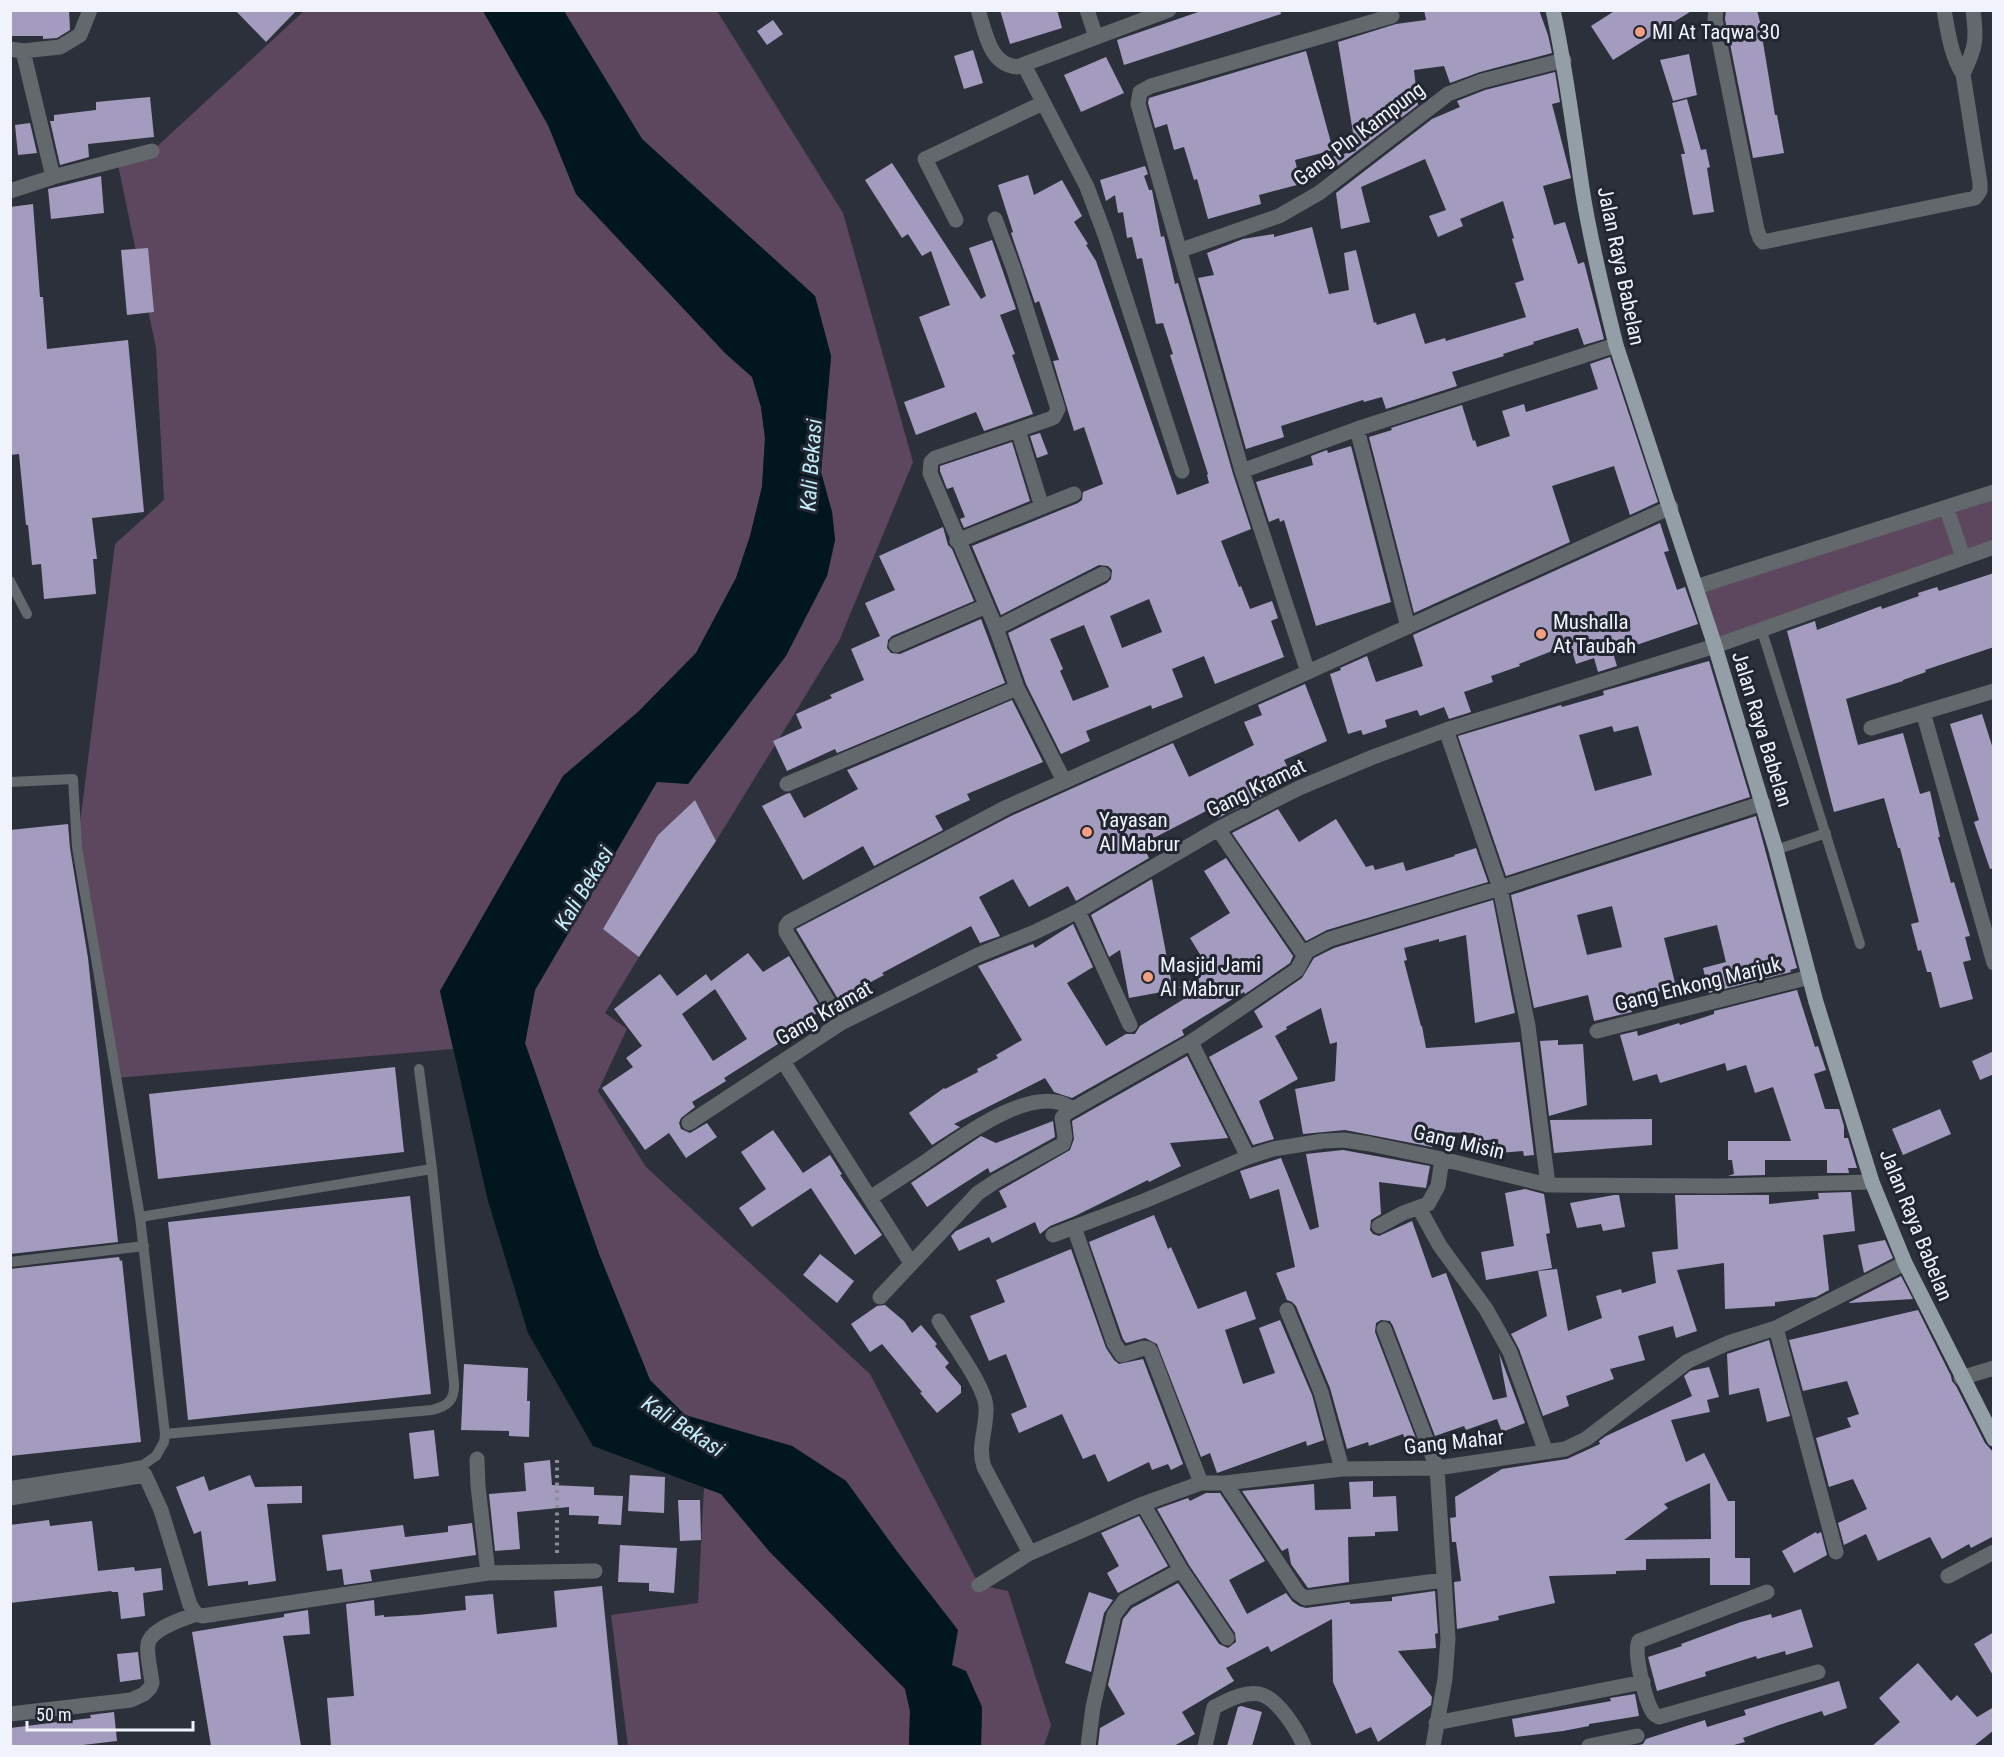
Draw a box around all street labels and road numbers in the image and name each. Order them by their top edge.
street label: Gang Pln Kampung [1289,77,1429,191]
street label: Jalan Raya Babelan [1592,185,1650,347]
street label: Jalan Raya Babelan [1727,648,1797,810]
street label: Gang Kramat [1202,754,1310,822]
street label: Gang Enkong Marjuk [1612,952,1784,1016]
street label: Gang Kramat [771,976,877,1050]
street label: Gang Misin [1411,1120,1507,1164]
street label: Jalan Raya Babelan [1875,1146,1957,1304]
street label: Gang Mahar [1403,1425,1505,1459]

